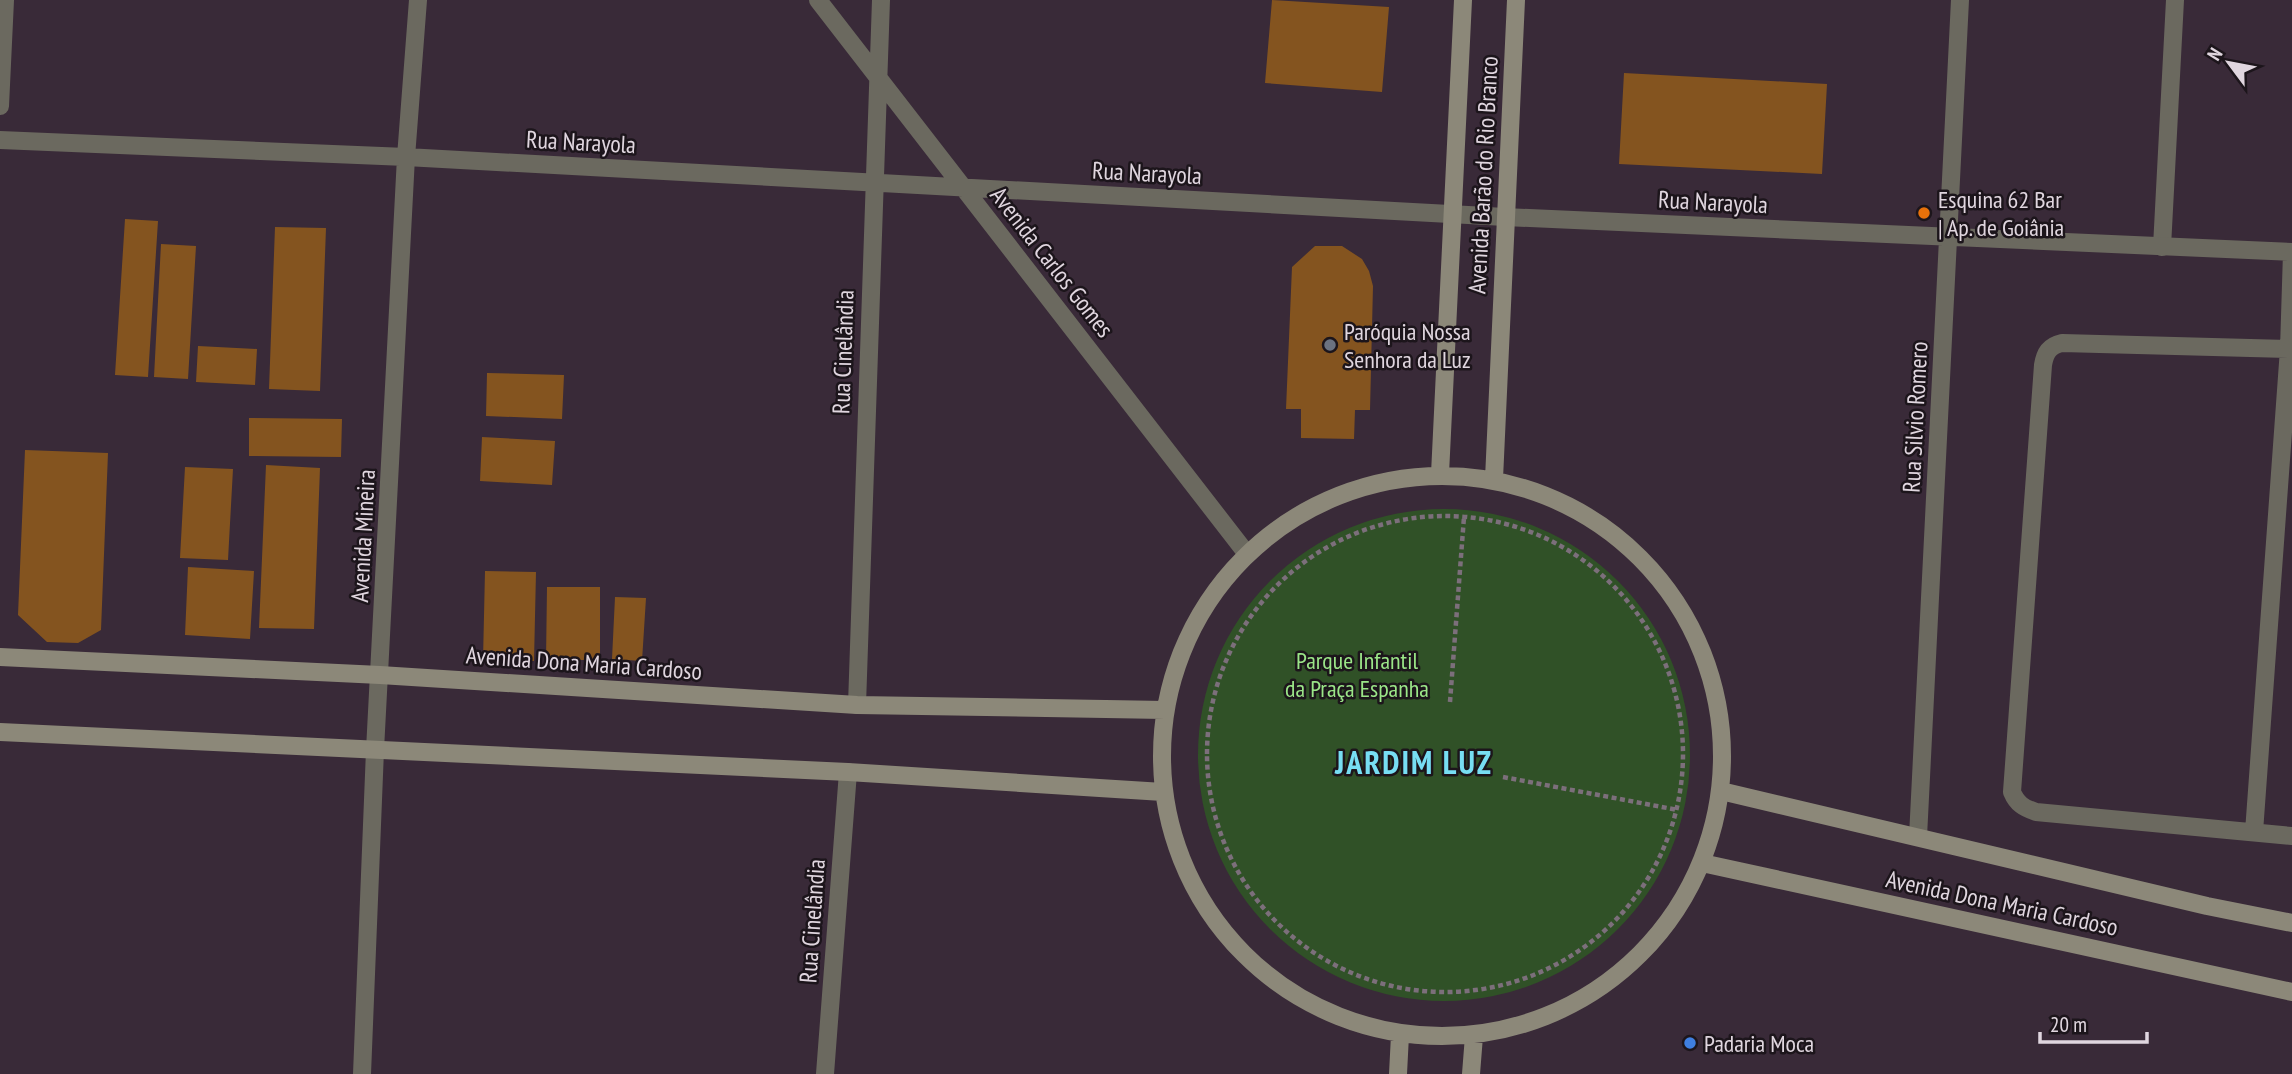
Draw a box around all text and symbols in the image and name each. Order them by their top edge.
north arrow [2194,28,2264,98]
text: N [2202,43,2227,65]
street label: Avenida Barão do Rio Branco [1461,55,1505,295]
street label: Rua Narayola [525,124,637,160]
street label: Rua Narayola [1091,155,1203,191]
street label: Avenida Carlos Gomes [984,181,1120,343]
street label: Rua Narayola [1657,184,1769,220]
place label: Esquina 62 Bar | Ap. de Goiânia [1938,184,2064,243]
marker: Esquina 62 Bar | Ap. de Goiânia [1916,205,1932,221]
street label: Rua Cinelândia [825,289,861,415]
place label: Paróquia Nossa Senhora da Luz [1344,316,1471,375]
marker: Paróquia Nossa Senhora da Luz [1322,337,1338,353]
street label: Rua Silvio Romero [1896,341,1934,493]
street label: Avenida Mineira [344,469,382,603]
street label: Avenida Dona Maria Cardoso [465,639,703,687]
park label: Parque Infantil da Praça Espanha [1285,645,1429,704]
district label: JARDIM LUZ [1334,741,1493,783]
street label: Rua Cinelândia [792,858,832,984]
street label: Avenida Dona Maria Cardoso [1883,863,2121,943]
scale bar [2040,1000,2147,1044]
text: 20 m [2050,1011,2087,1038]
place label: Padaria Moca [1704,1028,1814,1059]
marker: Padaria Moca [1682,1035,1698,1051]

